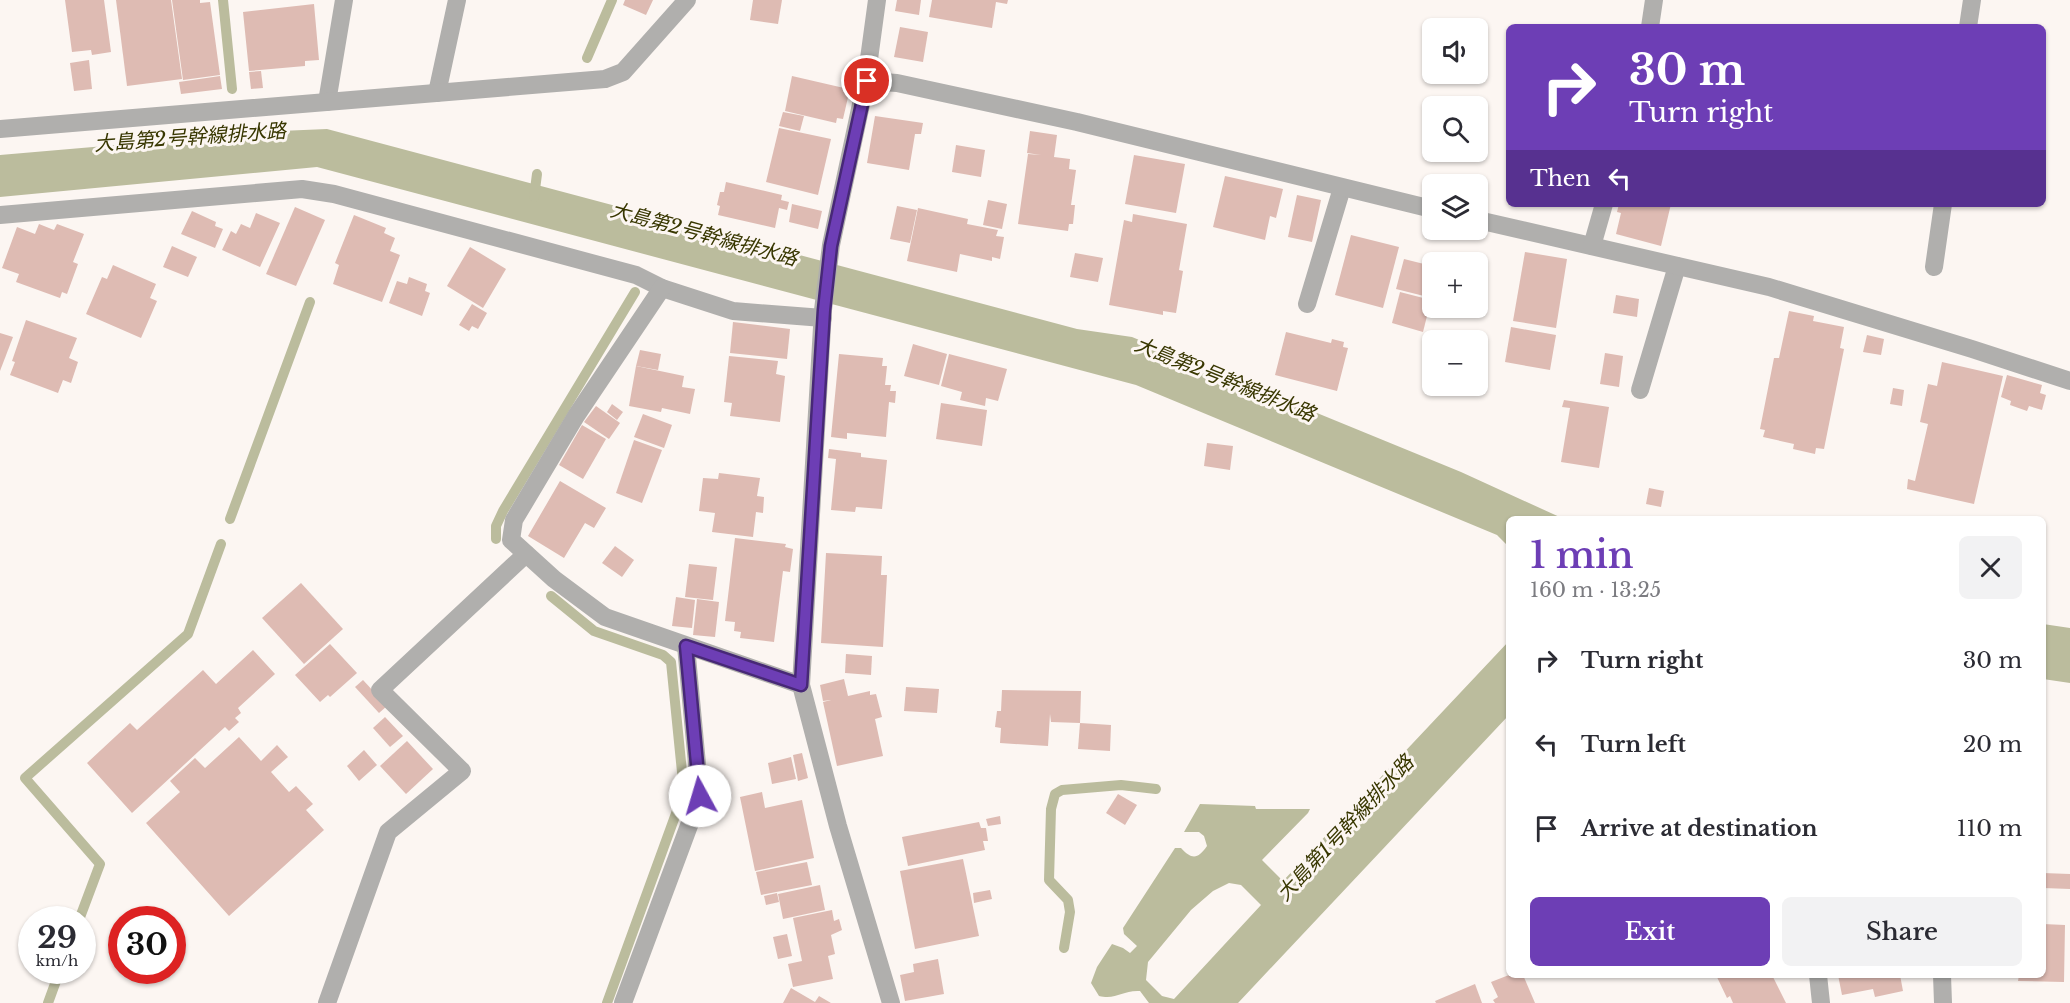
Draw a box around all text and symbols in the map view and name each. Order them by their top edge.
map controls [1422,18,1488,396]
button: sound [1422,18,1488,84]
text: 30 m [1629,44,1745,96]
icon: right [1530,48,1608,126]
pin [841,55,892,106]
icon: arrive [850,64,883,97]
button: search [1422,96,1488,162]
text: Turn right [1629,96,1773,129]
water label: 大島第2号幹線排水路 [93,118,289,156]
icon: left [1603,162,1636,195]
text: Then [1530,165,1591,192]
button: layers [1422,174,1488,240]
water label: 大島第2号幹線排水路 [608,197,802,271]
button: + [1422,252,1488,318]
button: − [1422,330,1488,396]
water label: 大島第2号幹線排水路 [1131,332,1321,427]
text: 1 min [1530,533,1634,578]
button: close [1959,536,2022,599]
text: 160 m · 13:25 [1530,578,1661,602]
icon: right [1530,644,1563,677]
text: Turn right [1581,647,1703,674]
text: 30 m [1963,647,2022,674]
icon: left [1530,728,1563,761]
text: Turn left [1581,731,1686,758]
text: 20 m [1963,731,2022,758]
water label: 大島第1号幹線排水路 [1272,749,1420,905]
position arrow [668,764,732,828]
icon: arrive [1530,812,1563,845]
text: Arrive at destination [1581,815,1818,842]
text: 110 m [1957,815,2022,842]
button: Exit [1530,897,1770,966]
button: Share [1782,897,2022,966]
speed limit sign: 30 [108,906,186,984]
text: 29 [37,919,77,956]
text: km/h [36,951,78,970]

